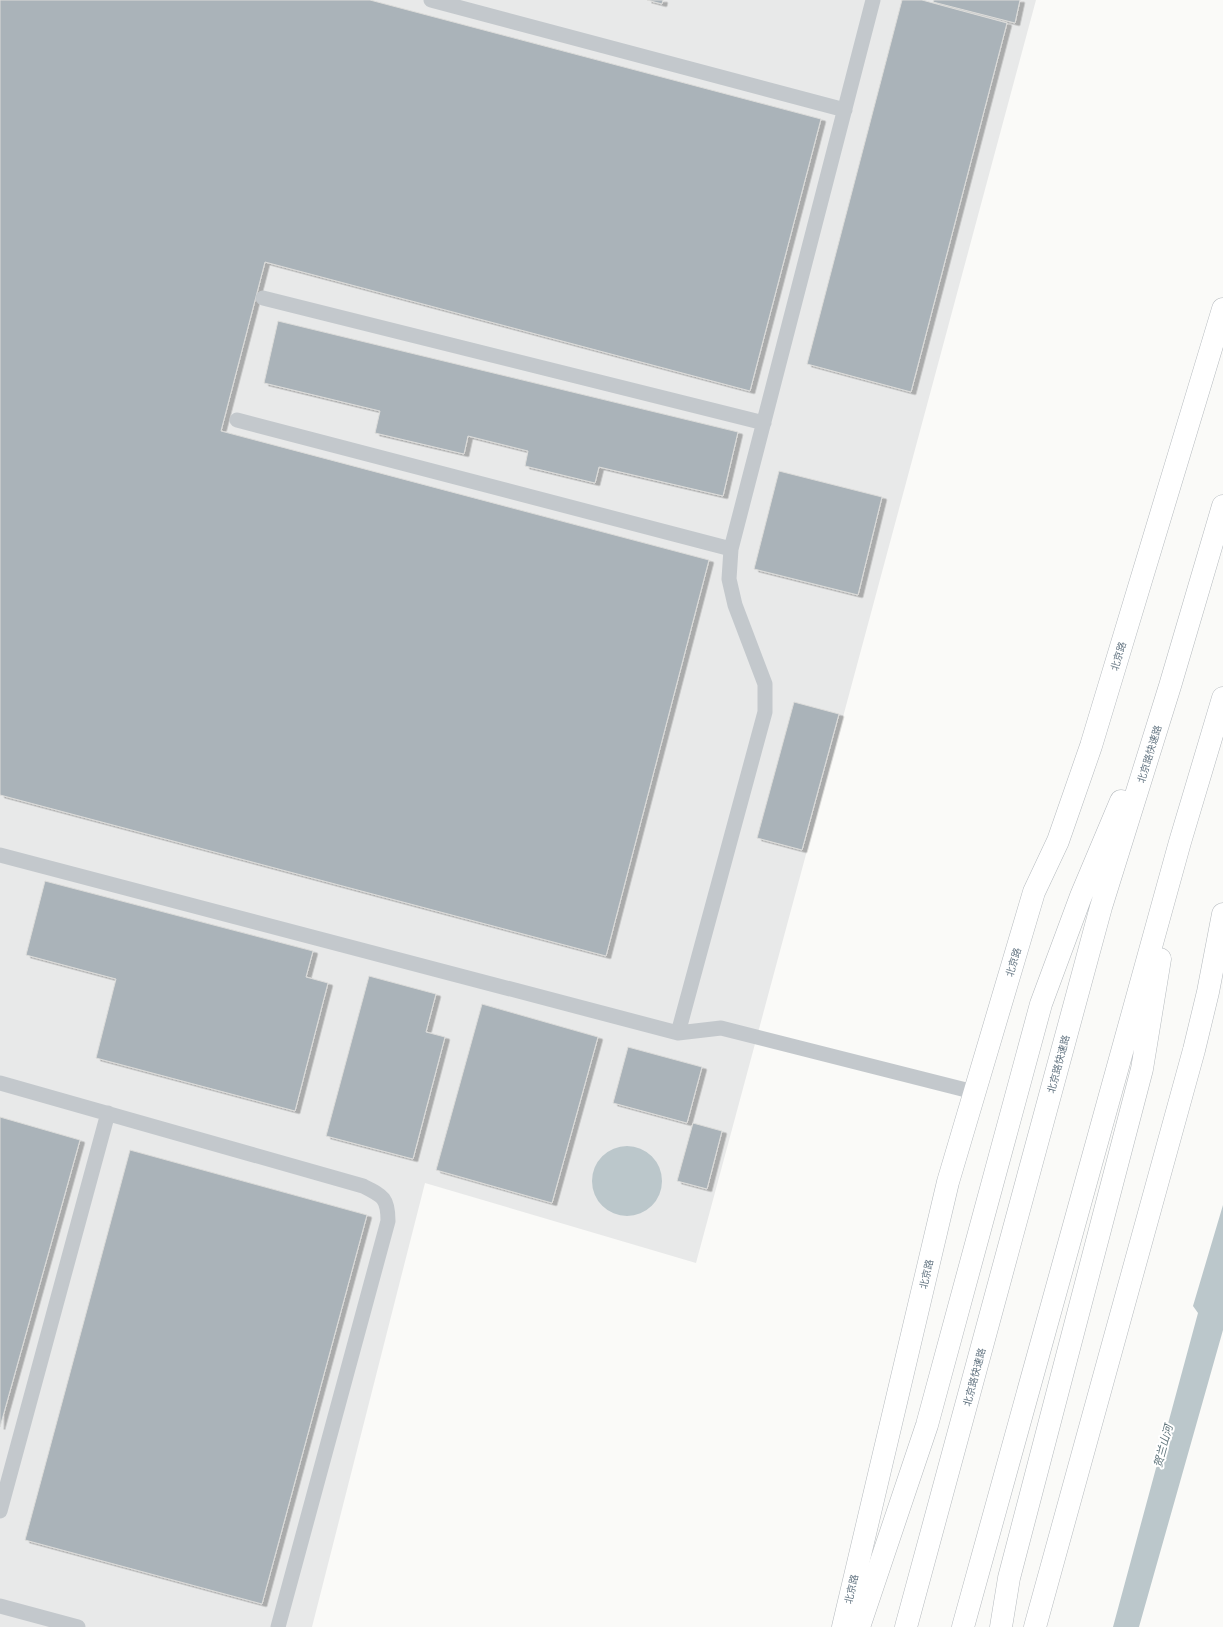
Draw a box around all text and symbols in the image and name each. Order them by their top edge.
street label: 北京路 [1109,640,1130,673]
street label: 北京路快速路 [1135,724,1165,785]
street label: 北京路 [1004,946,1025,979]
street label: 北京路快速路 [1045,1034,1073,1095]
street label: 北京路 [918,1258,937,1290]
street label: 北京路快速路 [961,1347,989,1408]
water label: 贺兰山河 [1152,1421,1177,1469]
street label: 北京路 [843,1573,862,1605]

